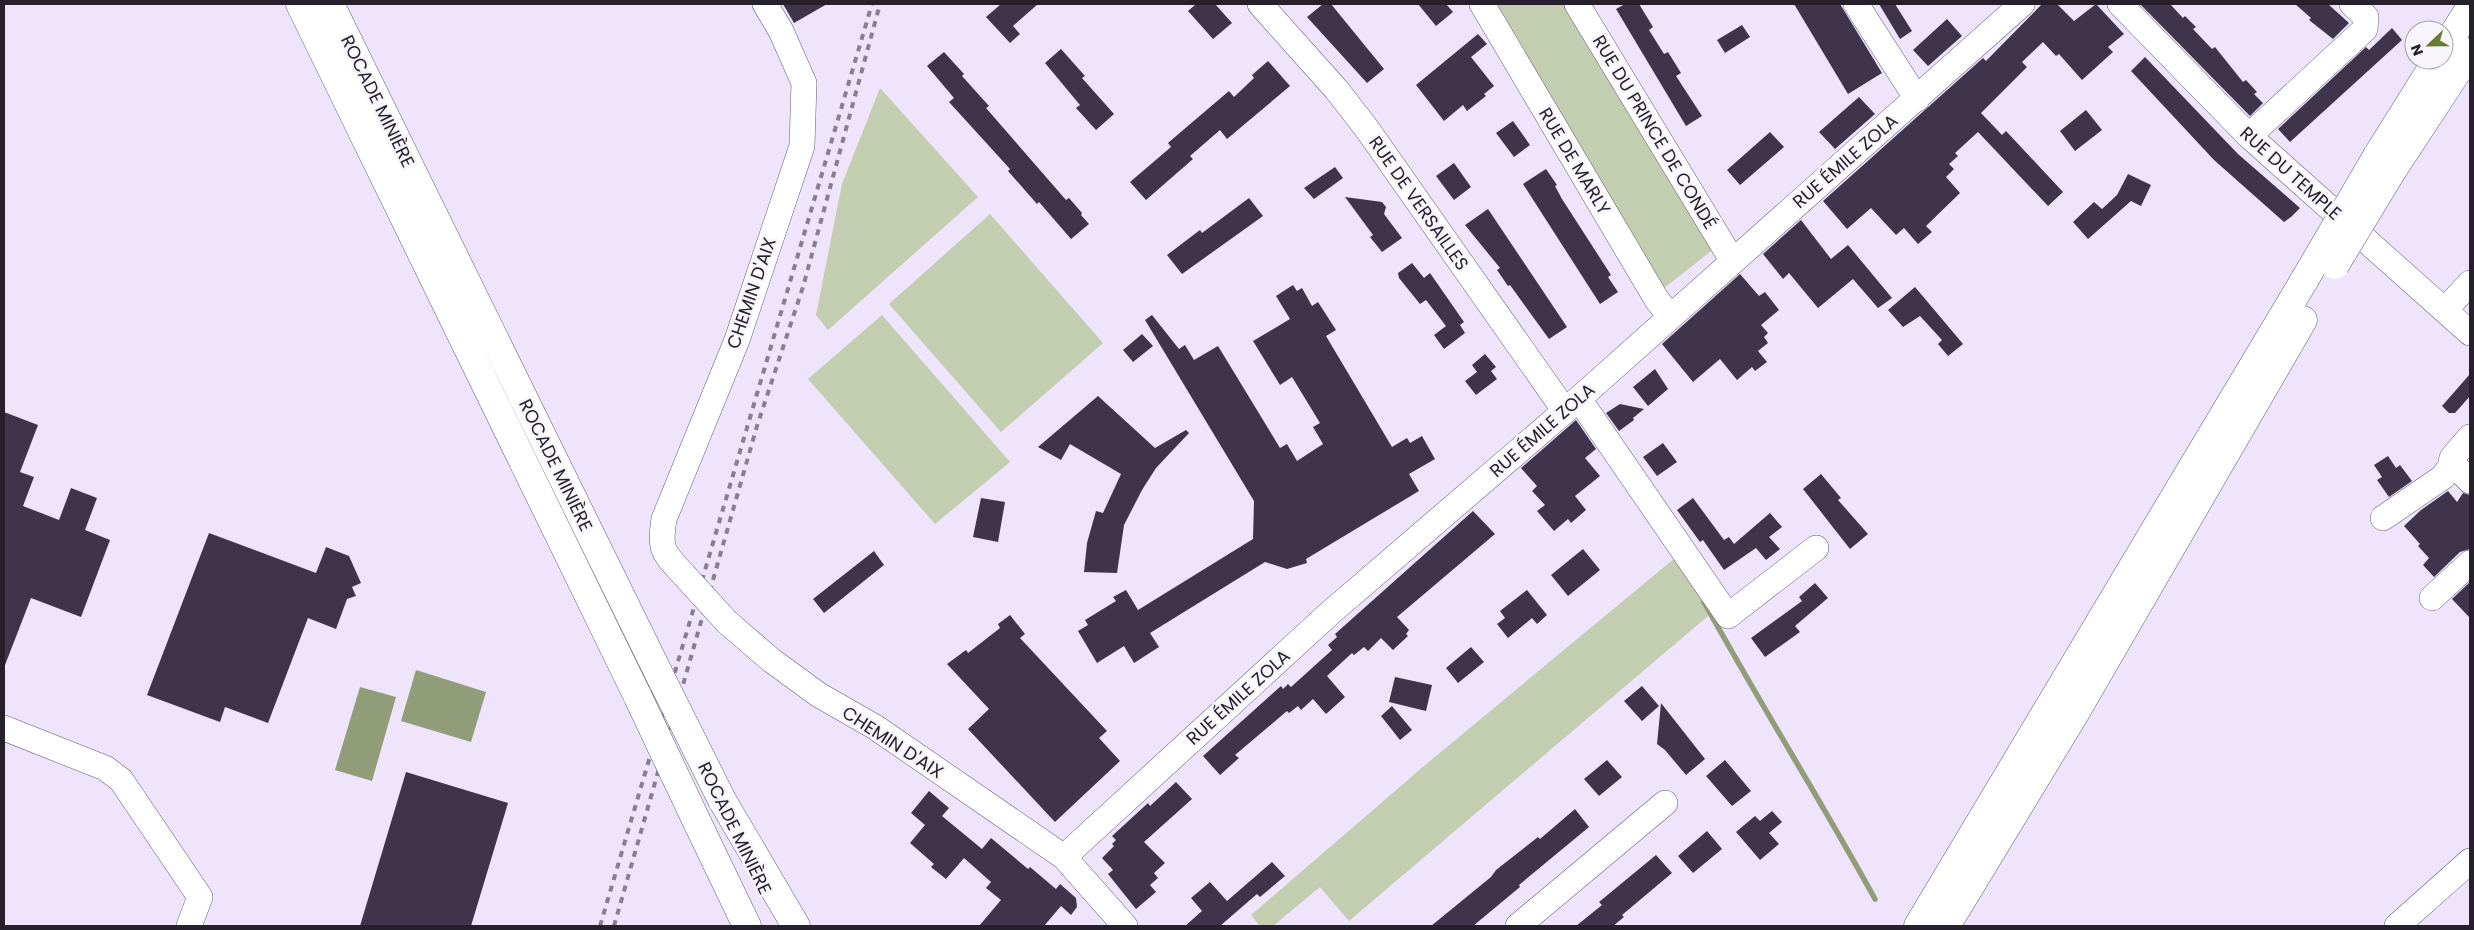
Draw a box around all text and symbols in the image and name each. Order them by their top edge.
north arrow [2404,20,2454,70]
street label: RUE DU PRINCE DE CONDÉ [1587,30,1723,234]
street label: ROCADE MINIÈRE [335,31,421,171]
text: N [2406,41,2428,58]
street label: RUE DE MARLY [1533,103,1617,220]
street label: RUE ÉMILE ZOLA [1787,108,1903,214]
street label: RUE DU TEMPLE [2235,121,2347,225]
street label: RUE DE VERSAILLES [1363,131,1475,275]
street label: CHEMIN D'AIX [720,234,782,352]
street label: RUE ÉMILE ZOLA [1484,377,1600,483]
street label: ROCADE MINIÈRE [513,395,599,535]
street label: RUE ÉMILE ZOLA [1181,644,1295,750]
street label: CHEMIN D'AIX [837,700,949,784]
street label: ROCADE MINIÈRE [692,758,778,898]

